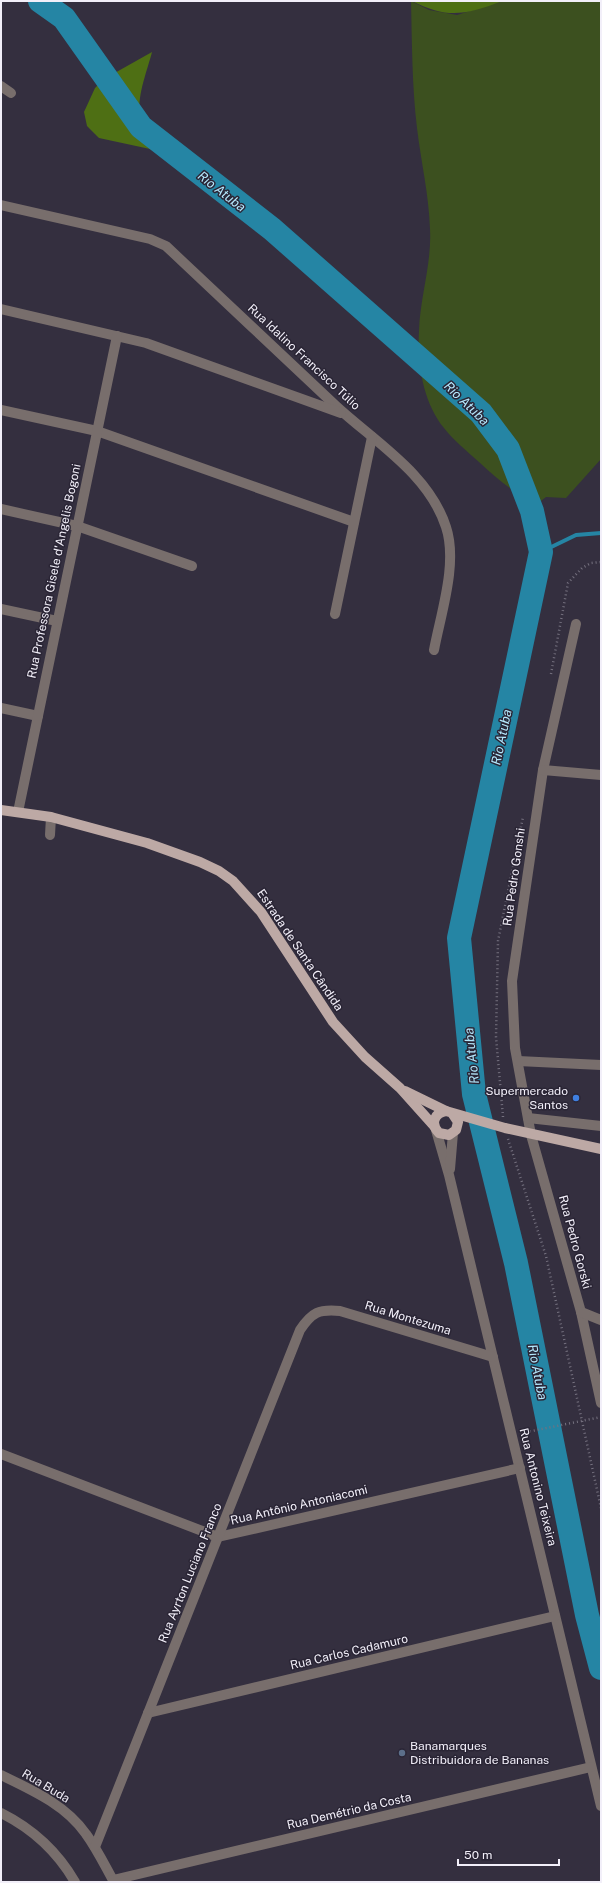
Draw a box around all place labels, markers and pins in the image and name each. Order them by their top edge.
place label: Supermercado Santos [485,1084,568,1112]
marker: Supermercado Santos [571,1093,581,1103]
place label: Banamarques Distribuidora de Bananas [410,1739,549,1767]
marker: Banamarques Distribuidora de Bananas [397,1748,407,1758]

